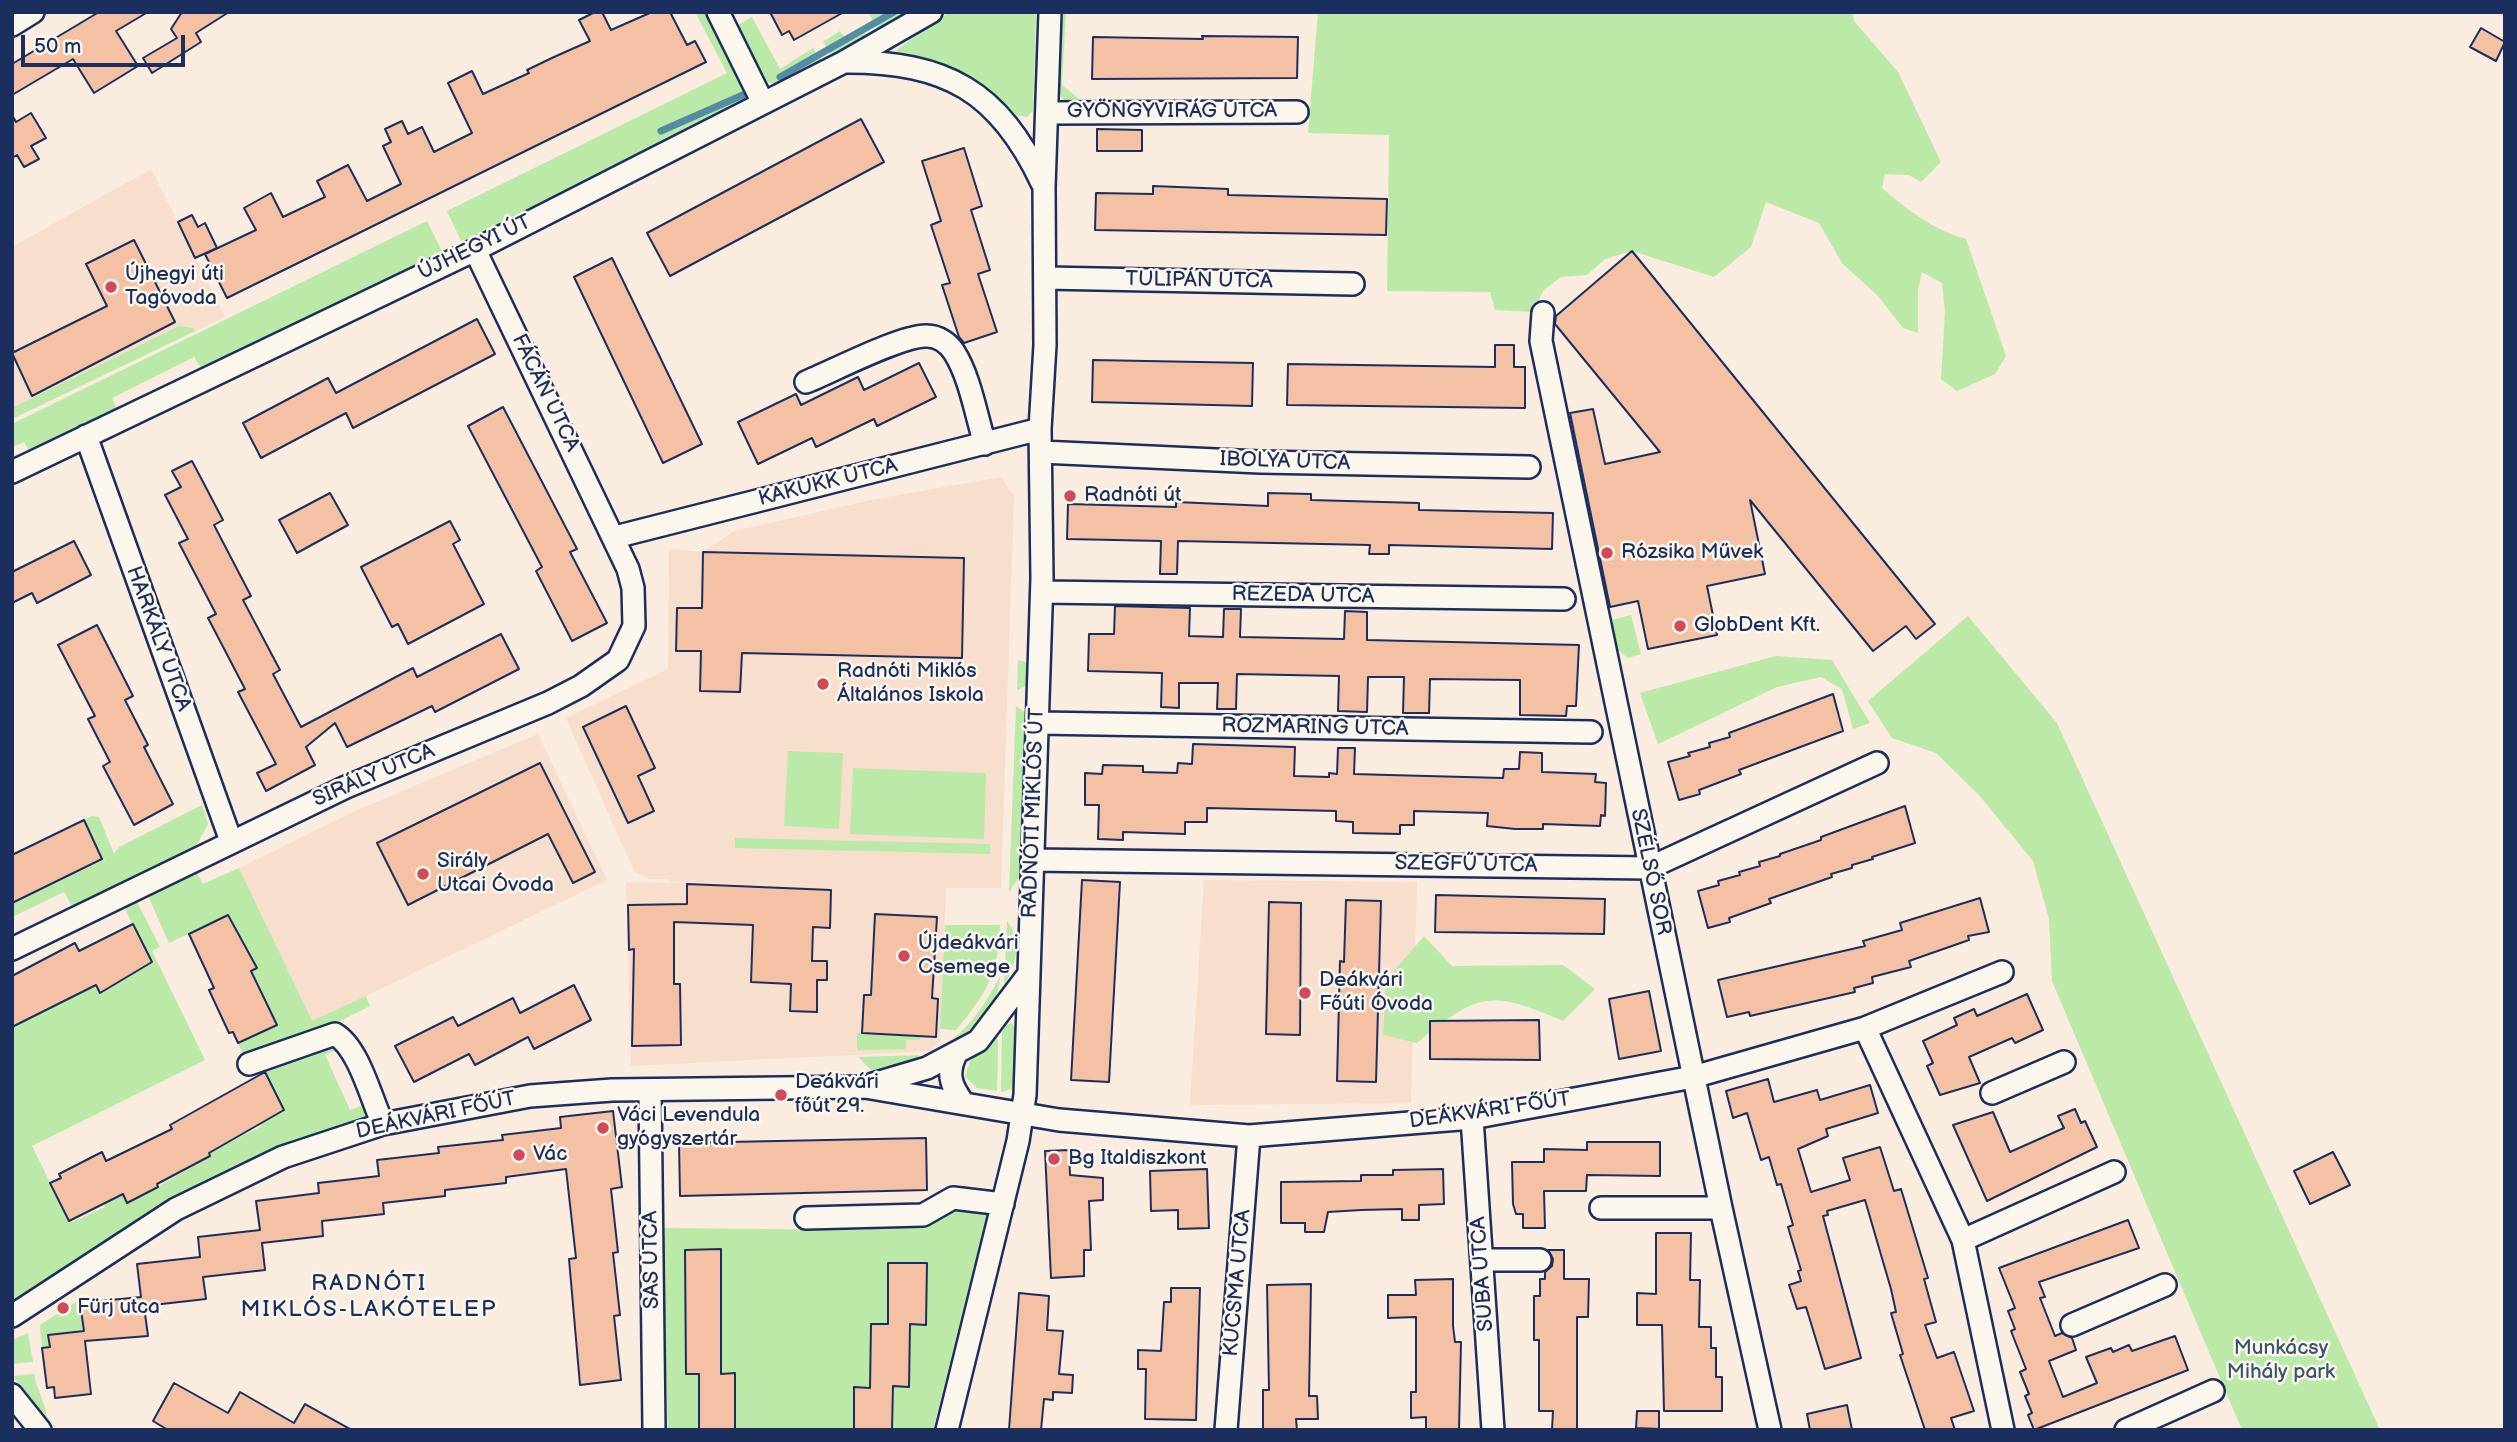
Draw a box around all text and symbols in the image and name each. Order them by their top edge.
scale bar [24,21,189,65]
text: 50 m [34,34,81,59]
street label: GYÖNGYVIRÁG UTCA [1067,99,1277,125]
street label: ÚJHEGYI ÚT [414,210,536,286]
place label: Újhegyi úti Tagóvoda [125,262,224,312]
street label: TULIPÁN UTCA [1125,267,1273,295]
marker: Újhegyi úti Tagóvoda [103,279,119,295]
street label: FÁCÁN UTCA [506,330,584,456]
street label: IBOLYA UTCA [1219,447,1351,477]
street label: KAKUKK UTCA [756,454,900,512]
place label: Radnóti út [1084,483,1181,509]
marker: Radnóti út [1062,488,1078,504]
place label: Rózsika Művek [1621,540,1763,566]
marker: Rózsika Művek [1599,545,1615,561]
street label: HARKÁLY UTCA [120,563,196,715]
street label: REZEDA UTCA [1231,582,1375,610]
place label: GlobDent Kft. [1694,613,1820,639]
marker: GlobDent Kft. [1672,618,1688,634]
place label: Radnóti Miklós Általános Iskola [837,659,984,709]
marker: Radnóti Miklós Általános Iskola [815,676,831,692]
street label: RADNÓTI MIKLÓS ÚT [1018,707,1050,919]
street label: ROZMARING UTCA [1221,714,1409,742]
street label: SIRÁLY UTCA [309,739,439,813]
street label: SZÉLSŐ SOR [1624,806,1676,938]
place label: Sirály Utcai Óvoda [437,849,554,899]
street label: SZEGFŰ UTCA [1394,851,1538,879]
marker: Sirály Utcai Óvoda [415,866,431,882]
place label: Újdeákvári Csemege [918,931,1019,981]
marker: Újdeákvári Csemege [896,948,912,964]
place label: Deákvári Főúti Óvoda [1319,968,1433,1018]
marker: Deákvári Főúti Óvoda [1297,985,1313,1001]
place label: Deákvári főút 29. [795,1070,879,1120]
street label: DEÁKVÁRI FŐÚT [354,1087,518,1145]
marker: Deákvári főút 29. [773,1087,789,1103]
street label: DEÁKVÁRI FŐÚT [1408,1087,1572,1135]
place label: Váci Levendula gyógyszertár [617,1103,760,1153]
marker: Váci Levendula gyógyszertár [595,1120,611,1136]
place label: Vác [533,1142,567,1168]
place label: Bg Italdiszkont [1068,1146,1206,1172]
marker: Vác [511,1147,527,1163]
marker: Bg Italdiszkont [1046,1151,1062,1167]
street label: KUCSMA UTCA [1219,1208,1257,1358]
street label: SAS UTCA [639,1211,665,1309]
street label: SUBA UTCA [1466,1216,1500,1332]
district label: RADNÓTI MIKLÓS-LAKÓTELEP [243,1270,495,1324]
place label: Fürj utca [77,1295,160,1321]
marker: Fürj utca [55,1300,71,1316]
park label: Munkácsy Mihály park [2227,1336,2335,1386]

